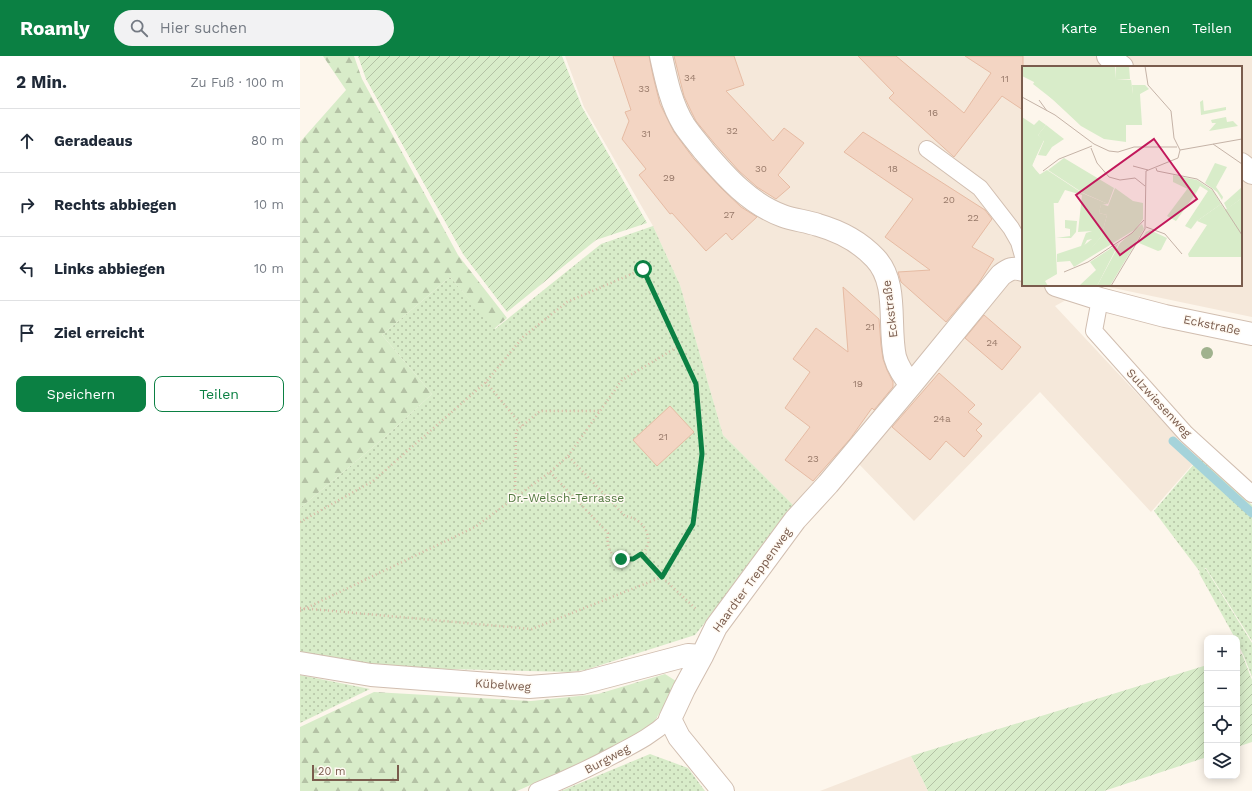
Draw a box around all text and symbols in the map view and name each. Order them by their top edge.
search box [114,10,394,46]
text: Roamly [20,17,90,40]
icon: search [128,17,150,39]
text: Hier suchen [160,19,247,37]
text: Karte [1061,20,1097,36]
text: Ebenen [1119,20,1170,36]
text: Teilen [1192,20,1232,36]
inset map [1022,66,1242,286]
text: 2 Min. [16,72,67,92]
house number: 34 [684,72,696,83]
house number: 11 [1001,73,1009,84]
text: Zu Fuß · 100 m [191,75,284,90]
house number: 33 [638,83,650,94]
house number: 16 [928,107,938,118]
house number: 32 [726,125,738,136]
house number: 31 [641,128,651,139]
icon: ahead [16,130,38,152]
text: Geradeaus [54,132,133,150]
text: 80 m [251,133,284,148]
house number: 30 [755,163,767,174]
house number: 18 [888,163,898,174]
house number: 29 [663,172,675,183]
icon: right [16,194,38,216]
house number: 20 [943,194,955,205]
text: Rechts abbiegen [54,196,176,214]
text: 10 m [254,197,284,212]
house number: 27 [723,209,735,220]
house number: 22 [967,212,979,223]
icon: left [16,258,38,280]
text: Links abbiegen [54,260,165,278]
route start [634,260,652,278]
text: 10 m [254,261,284,276]
street label: Eckstraße [880,279,900,339]
street label: Eckstraße [1182,312,1242,338]
house number: 21 [865,321,875,332]
icon: arrive [16,322,38,344]
text: Ziel erreicht [54,324,144,342]
house number: 24 [986,337,998,348]
street label: Sulzwiesenweg [1124,366,1195,441]
button: Speichern [16,376,146,412]
button: Teilen [154,376,284,412]
house number: 19 [853,378,863,389]
house number: 24a [933,413,951,424]
house number: 21 [658,431,668,442]
house number: 23 [807,453,819,464]
park label: Dr.-Welsch-Terrasse [508,491,624,505]
street label: Haardter Treppenweg [709,525,795,635]
route end [612,550,630,568]
map controls [1204,635,1240,779]
button: + [1204,635,1240,671]
button: − [1204,671,1240,707]
street label: Kübelweg [475,676,532,694]
button: locate [1204,707,1240,743]
street label: Burgweg [582,741,633,777]
button: layers [1204,743,1240,779]
scale bar [312,763,399,782]
text: 20 m [318,765,346,778]

